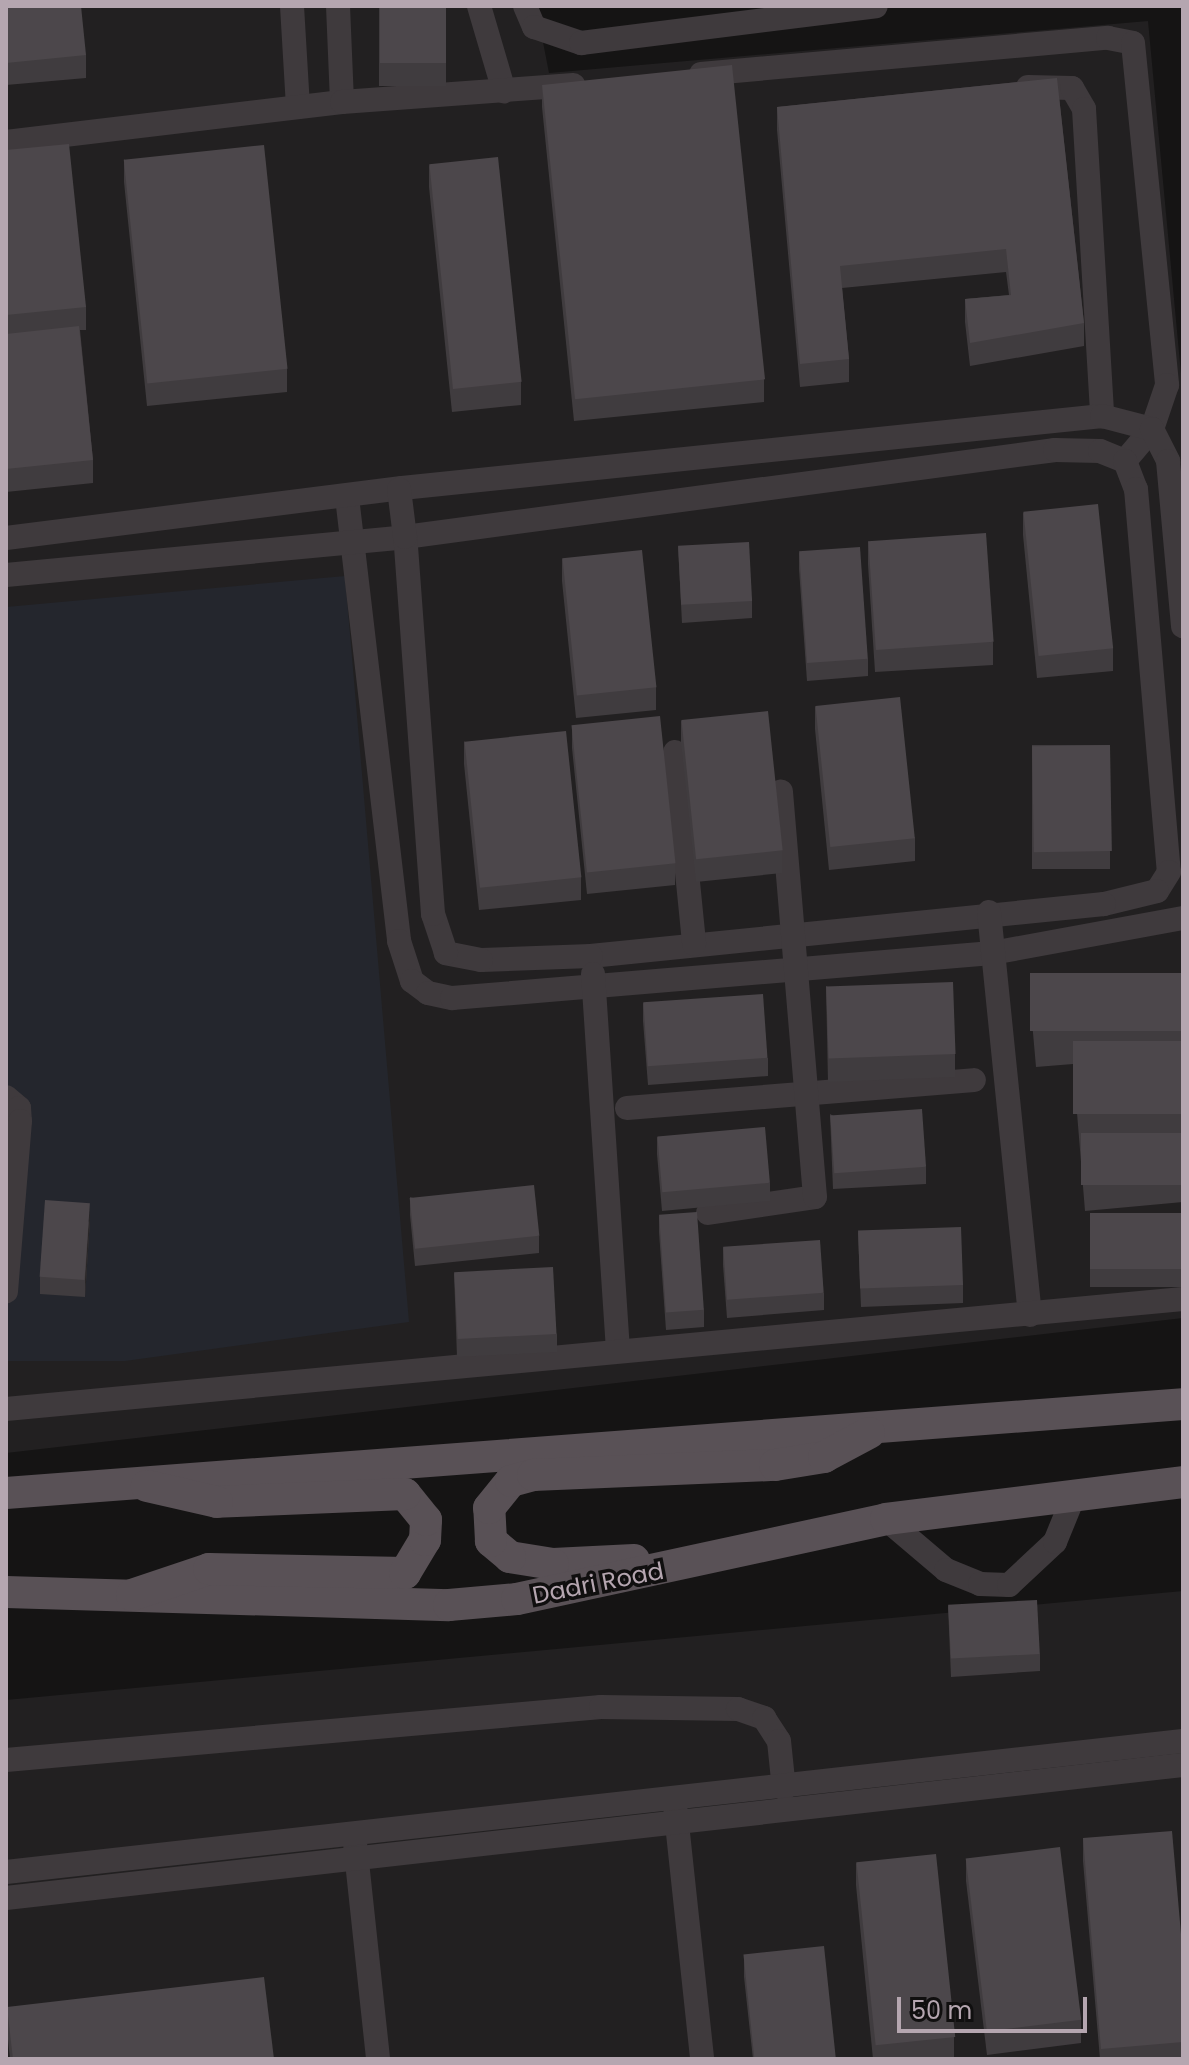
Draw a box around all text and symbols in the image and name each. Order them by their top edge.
street label: Dadri Road [530,1556,666,1610]
scale bar [901,1981,1091,2031]
text: 50 m [911,1994,972,2027]

